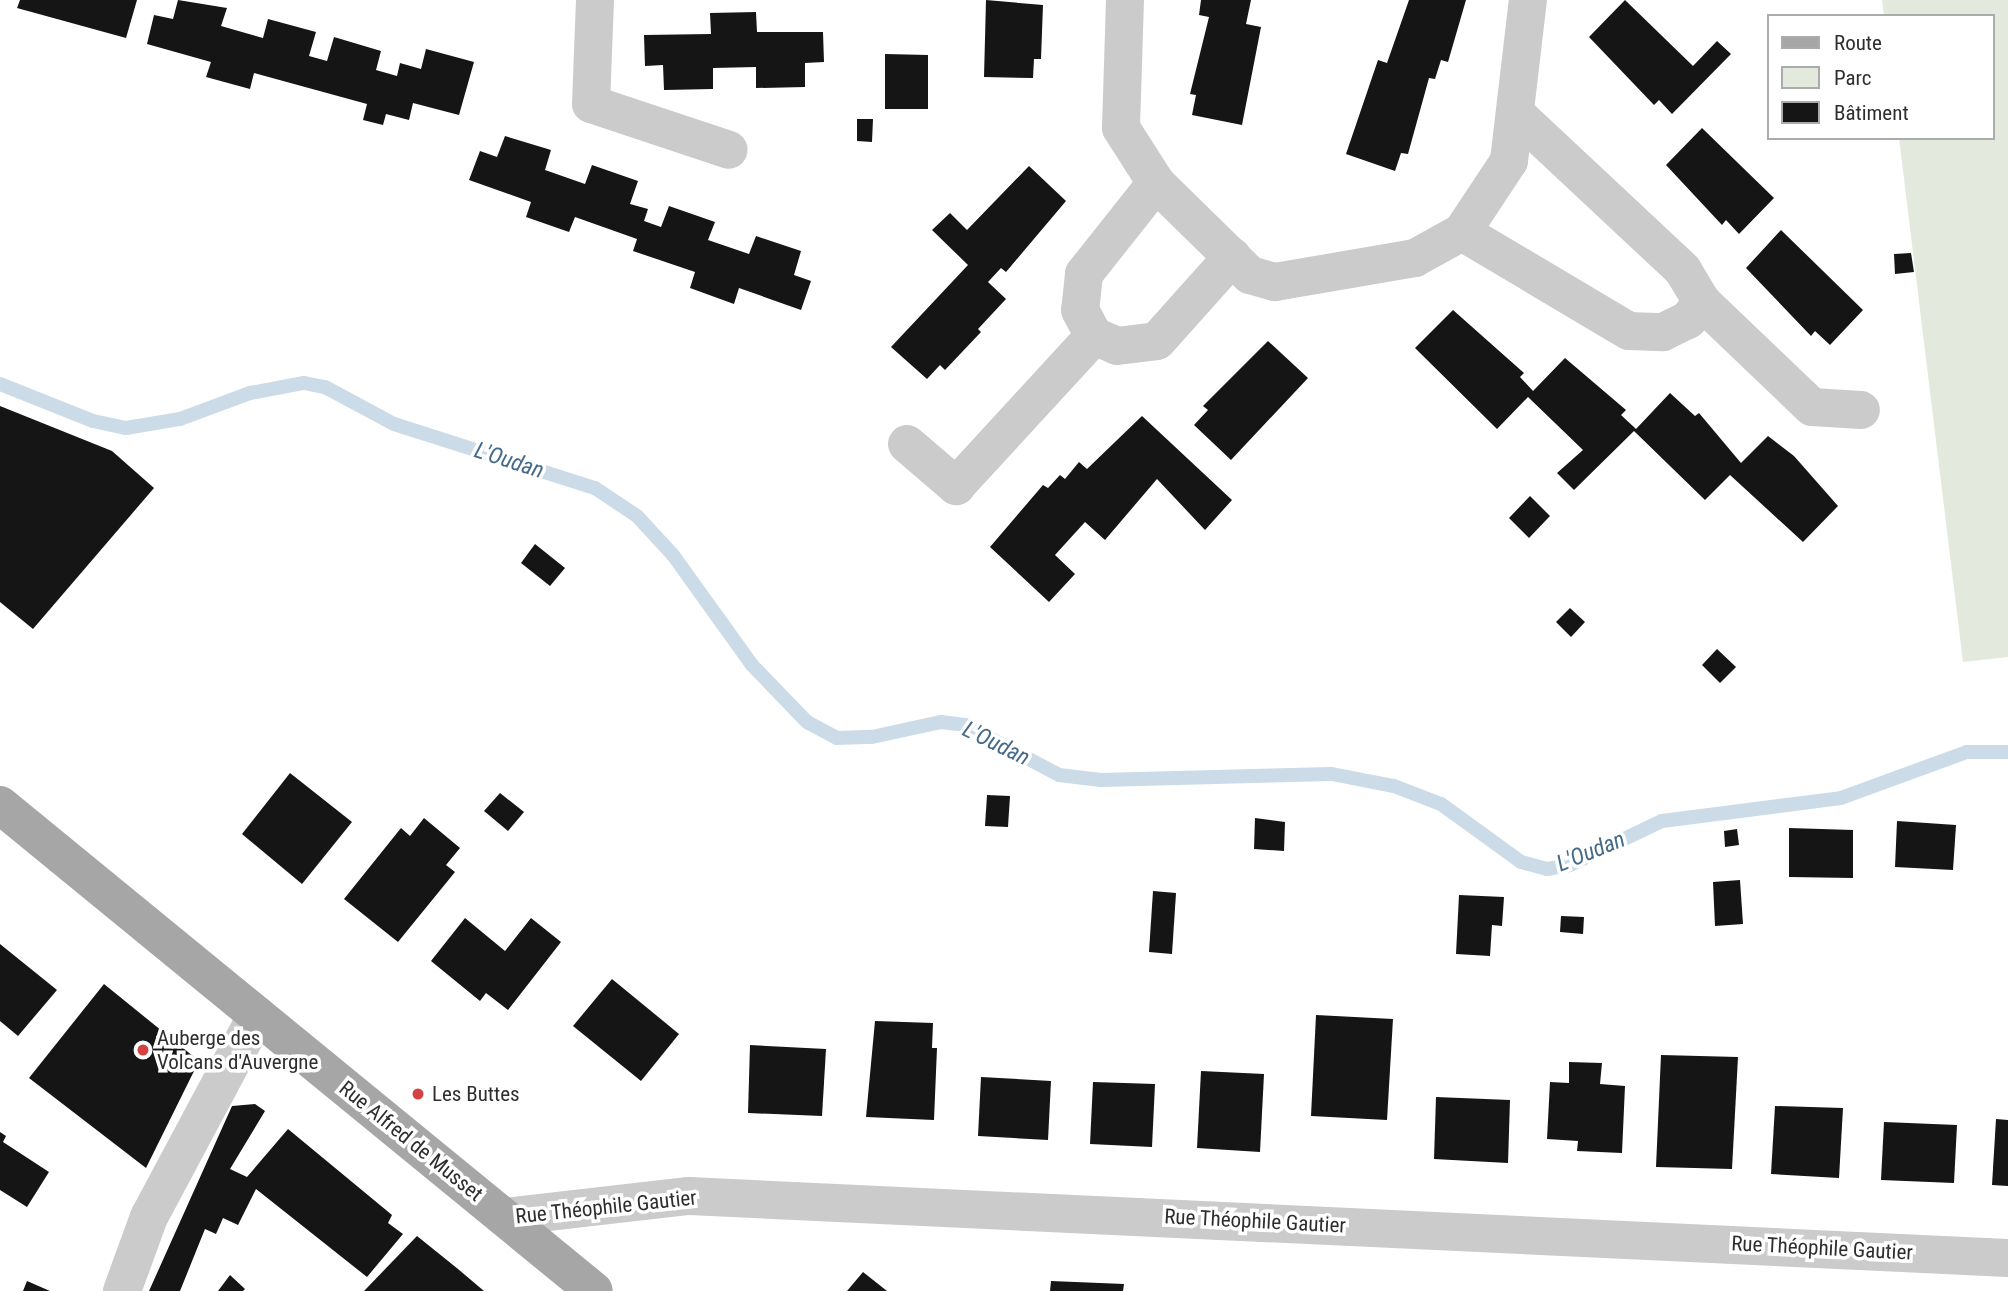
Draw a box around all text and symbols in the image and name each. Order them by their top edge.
legend [1766,14,1994,140]
text: Route [1834,31,1882,55]
text: Parc [1834,66,1872,90]
text: Bâtiment [1834,101,1909,125]
water label: L'Oudan [471,437,547,485]
water label: L'Oudan [958,716,1034,772]
water label: L'Oudan [1553,826,1629,878]
place label: Auberge des Volcans d'Auvergne [157,1025,318,1075]
marker: Auberge des Volcans d'Auvergne [135,1042,151,1058]
street label: Rue Alfred de Musset [334,1075,488,1207]
place label: Les Buttes [432,1081,520,1107]
marker: Les Buttes [410,1086,426,1102]
street label: Rue Théophile Gautier [514,1185,698,1229]
street label: Rue Théophile Gautier [1163,1204,1347,1238]
street label: Rue Théophile Gautier [1730,1231,1914,1265]

